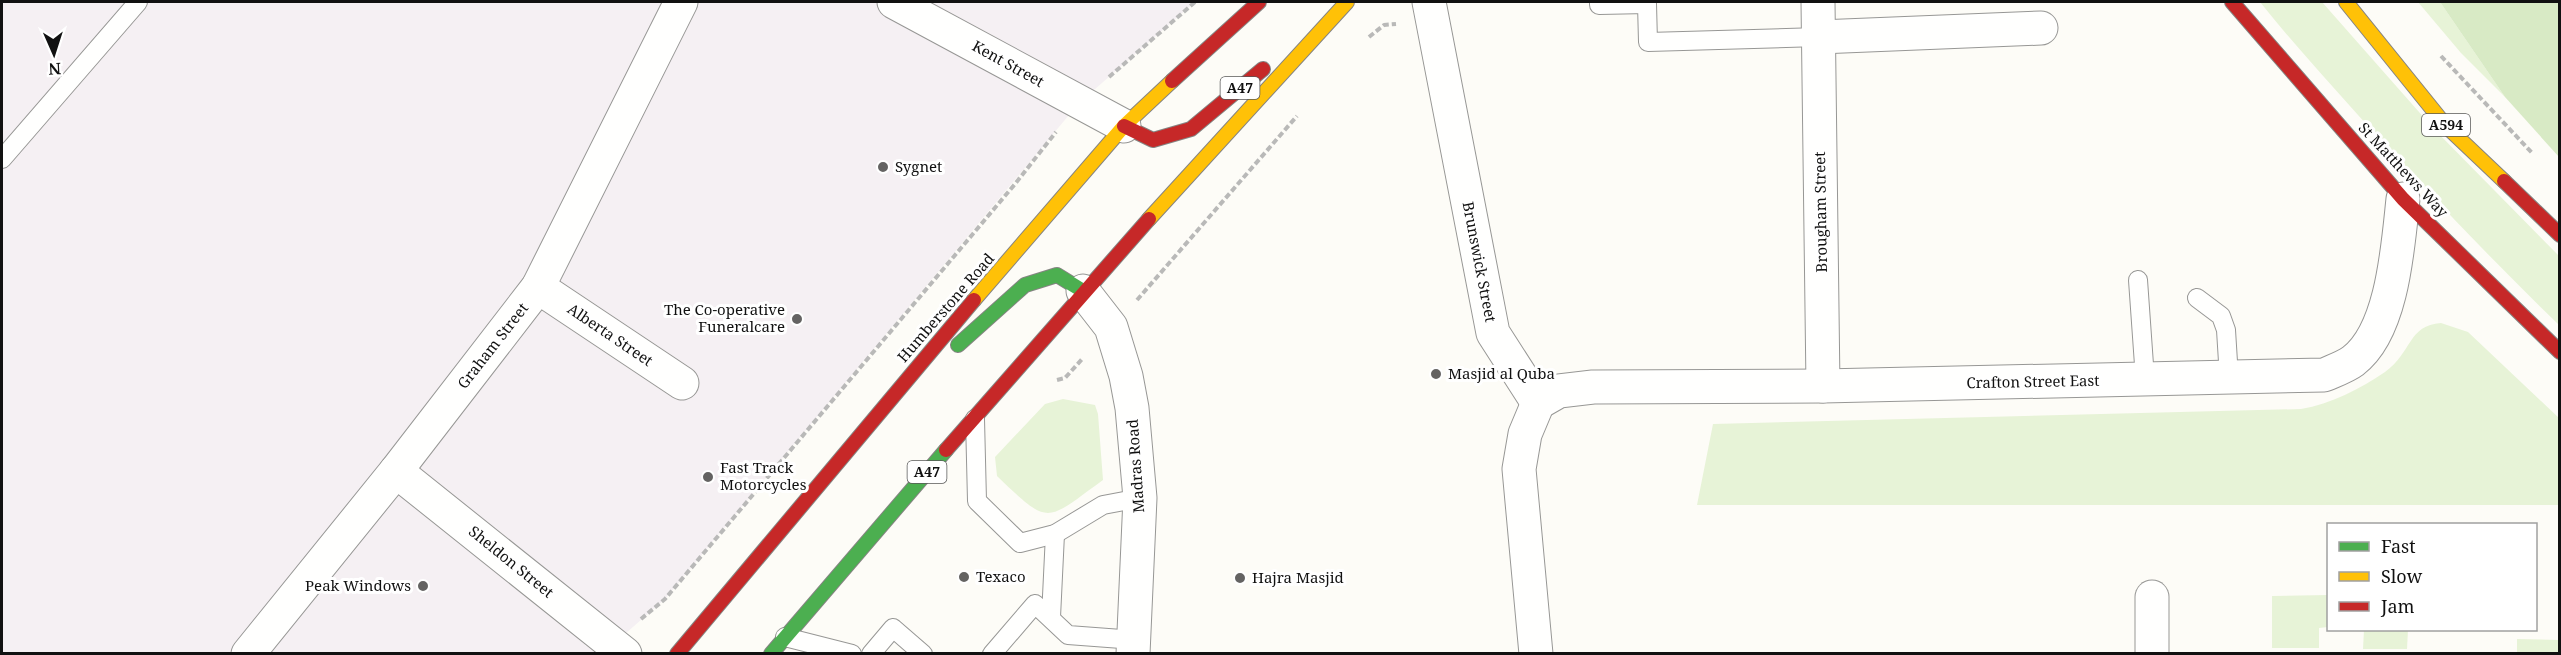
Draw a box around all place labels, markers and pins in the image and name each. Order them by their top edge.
place label: Sygnet [895,156,942,176]
marker: Sygnet [876,160,890,174]
place label: The Co-operative Funeralcare [664,299,785,336]
marker: The Co-operative Funeralcare [790,312,804,326]
place label: Masjid al Quba [1448,363,1555,383]
marker: Masjid al Quba [1429,367,1443,381]
place label: Fast Track Motorcycles [720,457,807,494]
marker: Fast Track Motorcycles [701,470,715,484]
place label: Texaco [976,566,1026,586]
place label: Hajra Masjid [1252,567,1344,587]
marker: Texaco [957,570,971,584]
marker: Hajra Masjid [1233,571,1247,585]
place label: Peak Windows [305,575,411,595]
marker: Peak Windows [416,579,430,593]

